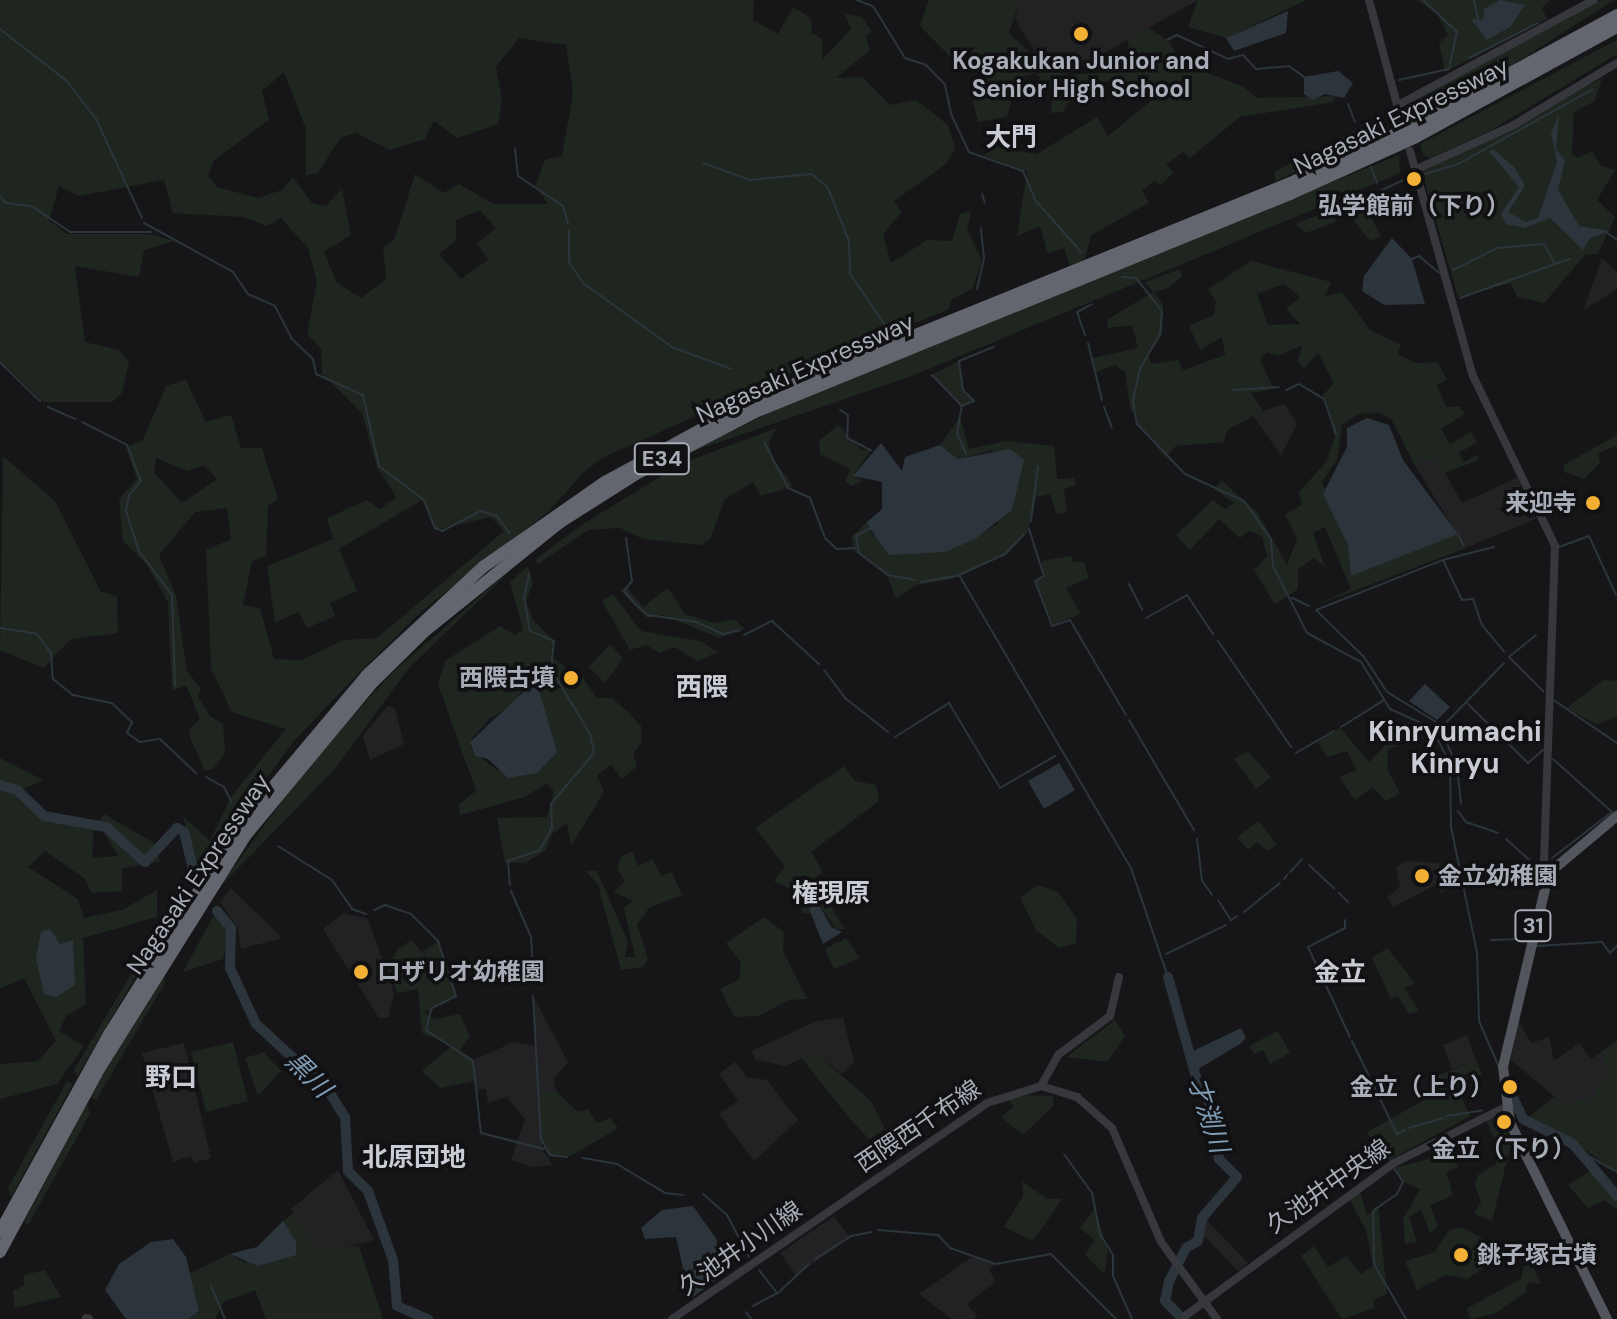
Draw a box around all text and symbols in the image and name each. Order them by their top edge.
marker: Kogakukan Junior and Senior High School [1072,25,1090,43]
place label: Kogakukan Junior and Senior High School [952,47,1210,103]
street label: Nagasaki Expressway [1289,51,1513,181]
district label: 大門 [985,122,1037,154]
marker: 弘学館前（下り） [1405,170,1423,188]
place label: 弘学館前（下り） [1318,192,1510,220]
street label: Nagasaki Expressway [692,307,918,429]
road number: E34 [632,441,692,477]
place label: 来迎寺 [1505,489,1577,517]
marker: 来迎寺 [1584,494,1602,512]
place label: 西隈古墳 [459,664,555,692]
marker: 西隈古墳 [562,669,580,687]
district label: 西隈 [676,672,728,704]
district label: Kinryumachi Kinryu [1368,715,1542,781]
street label: Nagasaki Expressway [120,768,276,980]
place label: 金立幼稚園 [1438,862,1558,890]
marker: 金立幼稚園 [1413,867,1431,885]
district label: 権現原 [792,878,870,910]
road number: 31 [1513,908,1553,944]
district label: 金立 [1314,957,1366,989]
place label: ロザリオ幼稚園 [377,958,545,986]
marker: ロザリオ幼稚園 [352,963,370,981]
water label: 黒川 [279,1046,337,1104]
district label: 野口 [145,1062,197,1094]
water label: 才渕川 [1181,1073,1235,1157]
place label: 金立（上り） [1350,1073,1494,1101]
street label: 西隈西千布線 [850,1074,986,1178]
marker: 金立（上り） [1501,1078,1519,1096]
marker: 金立（下り） [1495,1113,1513,1131]
street label: 久池井中央線 [1261,1133,1395,1239]
place label: 金立（下り） [1432,1135,1576,1163]
district label: 北原団地 [362,1142,466,1174]
street label: 久池井小川線 [673,1195,807,1301]
place label: 銚子塚古墳 [1477,1241,1597,1269]
marker: 銚子塚古墳 [1452,1246,1470,1264]

